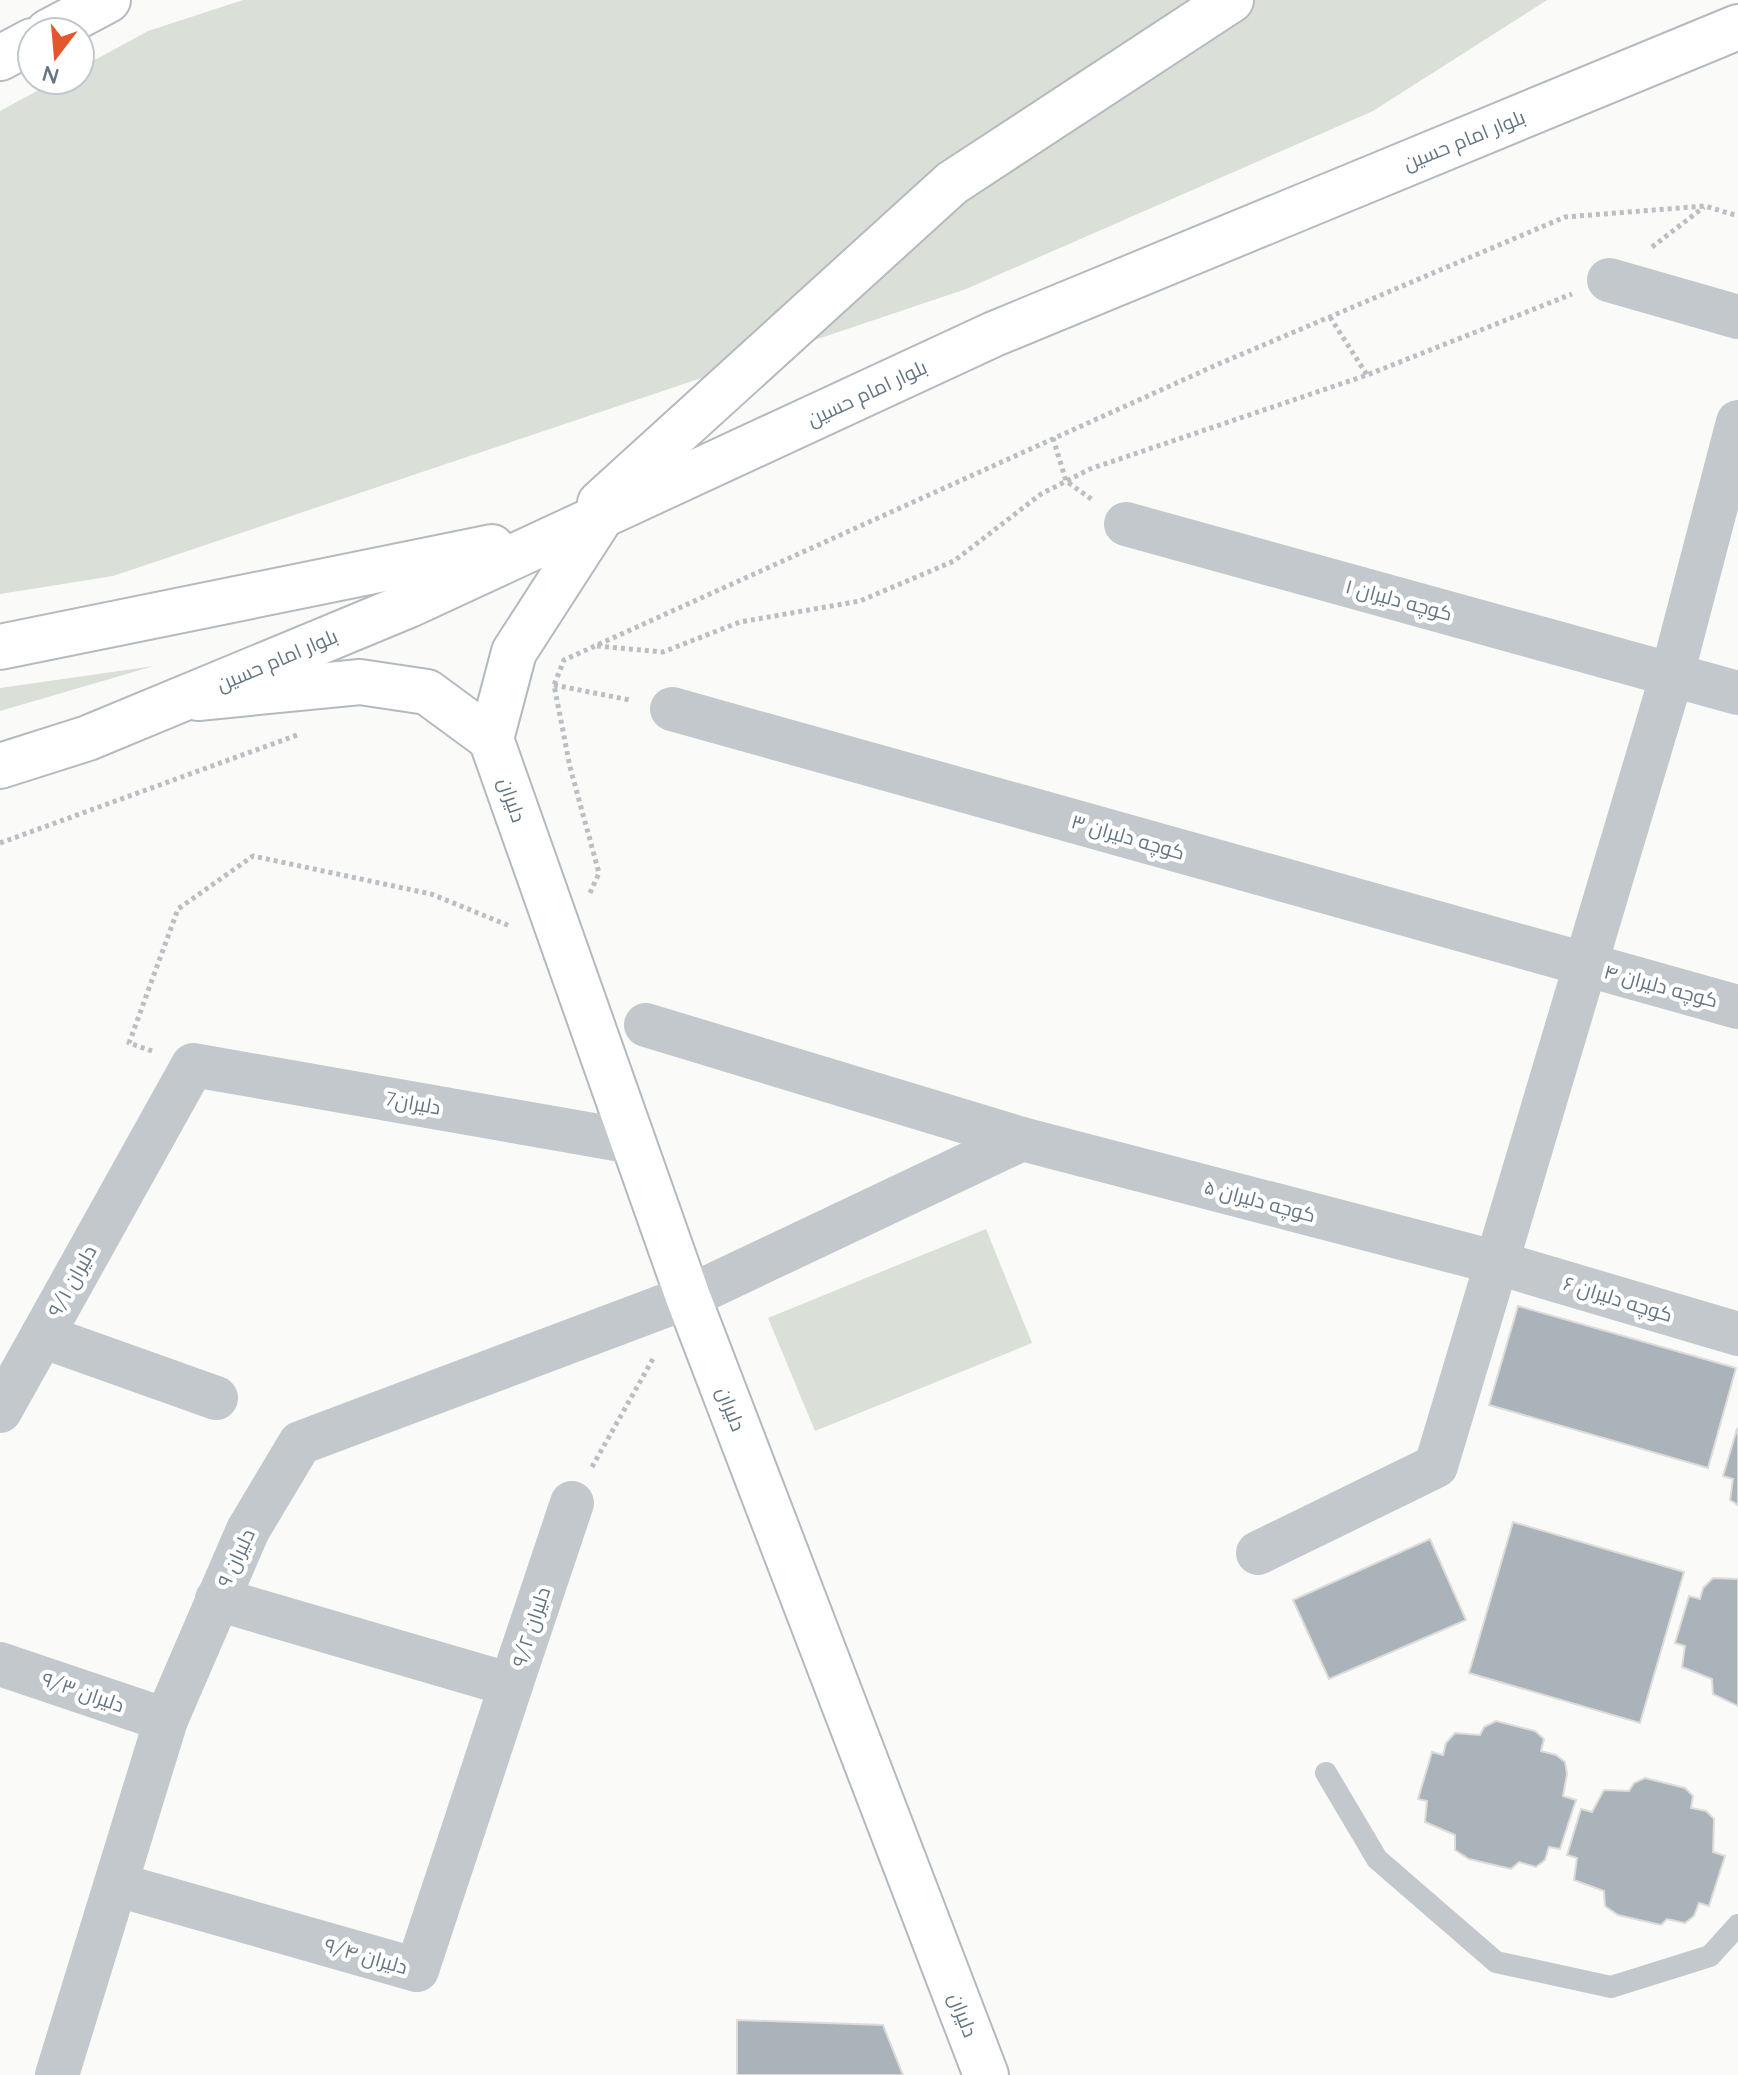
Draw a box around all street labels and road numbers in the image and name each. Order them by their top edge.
street label: بلوار امام حسین [1399,104,1529,177]
street label: بلوار امام حسین [803,354,932,433]
street label: کوچه دلیران ۱ [1343,573,1455,627]
street label: بلوار امام حسین [212,623,342,698]
street label: دلیران [492,774,532,826]
street label: کوچه دلیران ۳ [1068,808,1188,866]
street label: کوچه دلیران ۴ [1601,958,1721,1014]
street label: دلیران7 [383,1085,443,1121]
street label: کوچه دلیران ۵ [1201,1174,1319,1228]
street label: دلیران ۹/۱ [42,1240,102,1322]
street label: کوچه دلیران ۶ [1560,1270,1676,1328]
street label: دلیران [711,1383,751,1435]
street label: دلیران ۹ [211,1525,261,1591]
street label: دلیران ۹/۲ [506,1584,556,1670]
street label: دلیران ۹/۳ [38,1666,128,1718]
street label: دلیران ۹/۴ [321,1932,411,1980]
street label: دلیران [943,1989,983,2041]

